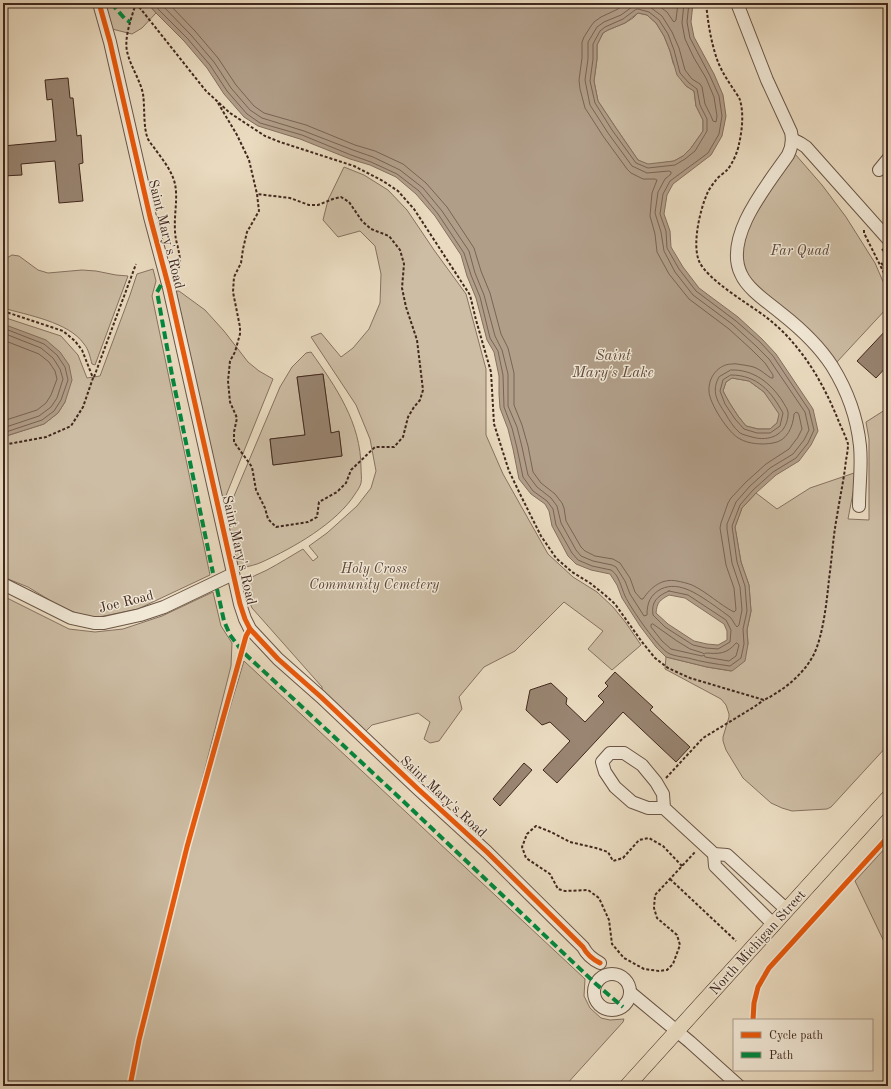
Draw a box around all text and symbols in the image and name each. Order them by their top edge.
street label: Saint Mary's Road [146,178,186,290]
park label: Far Quad [770,244,830,258]
water label: Saint Mary's Lake [571,349,654,381]
street label: Saint Mary's Road [220,494,258,606]
park label: Holy Cross Community Cemetery [309,562,440,593]
street label: Joe Road [97,588,155,616]
street label: Saint Mary's Road [398,753,489,840]
street label: North Michigan Street [707,887,809,998]
legend [733,1019,873,1071]
text: Cycle path [769,1030,824,1042]
text: Path [769,1050,794,1062]

